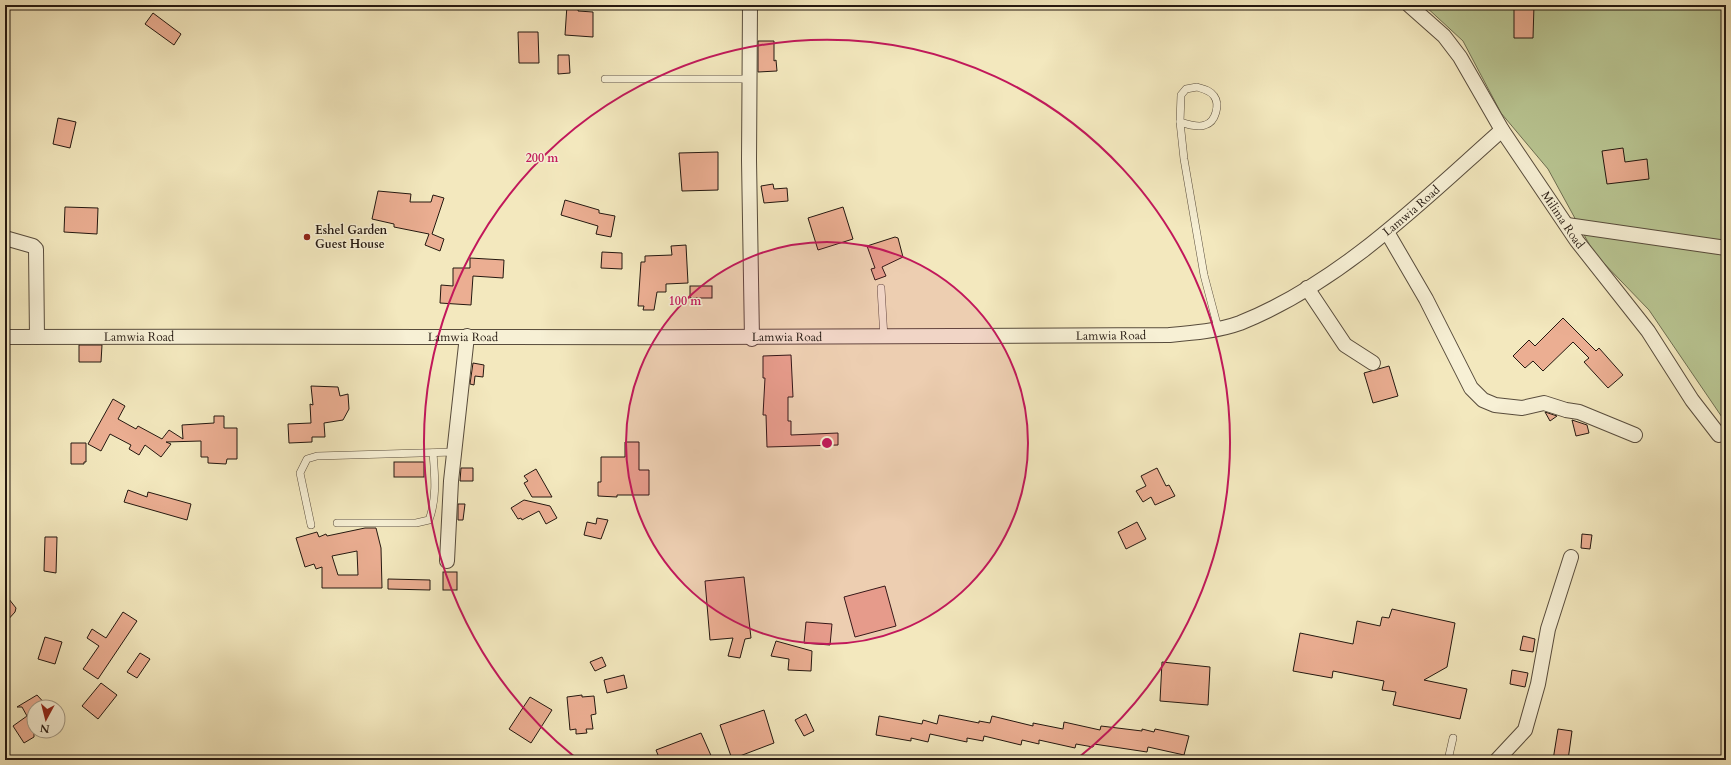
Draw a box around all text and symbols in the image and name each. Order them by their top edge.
text: 200 m [526,150,559,166]
street label: Lamwia Road [1379,181,1444,240]
street label: Milima Road [1538,188,1588,252]
place label: Eshel Garden Guest House [315,222,388,252]
marker: Eshel Garden Guest House [302,232,312,242]
text: 100 m [669,293,702,309]
street label: Lamwia Road [1076,327,1147,344]
street label: Lamwia Road [104,329,175,345]
street label: Lamwia Road [428,329,499,345]
street label: Lamwia Road [752,329,823,345]
centre of rings [820,436,834,450]
north arrow [26,699,66,739]
text: N [39,720,50,736]

